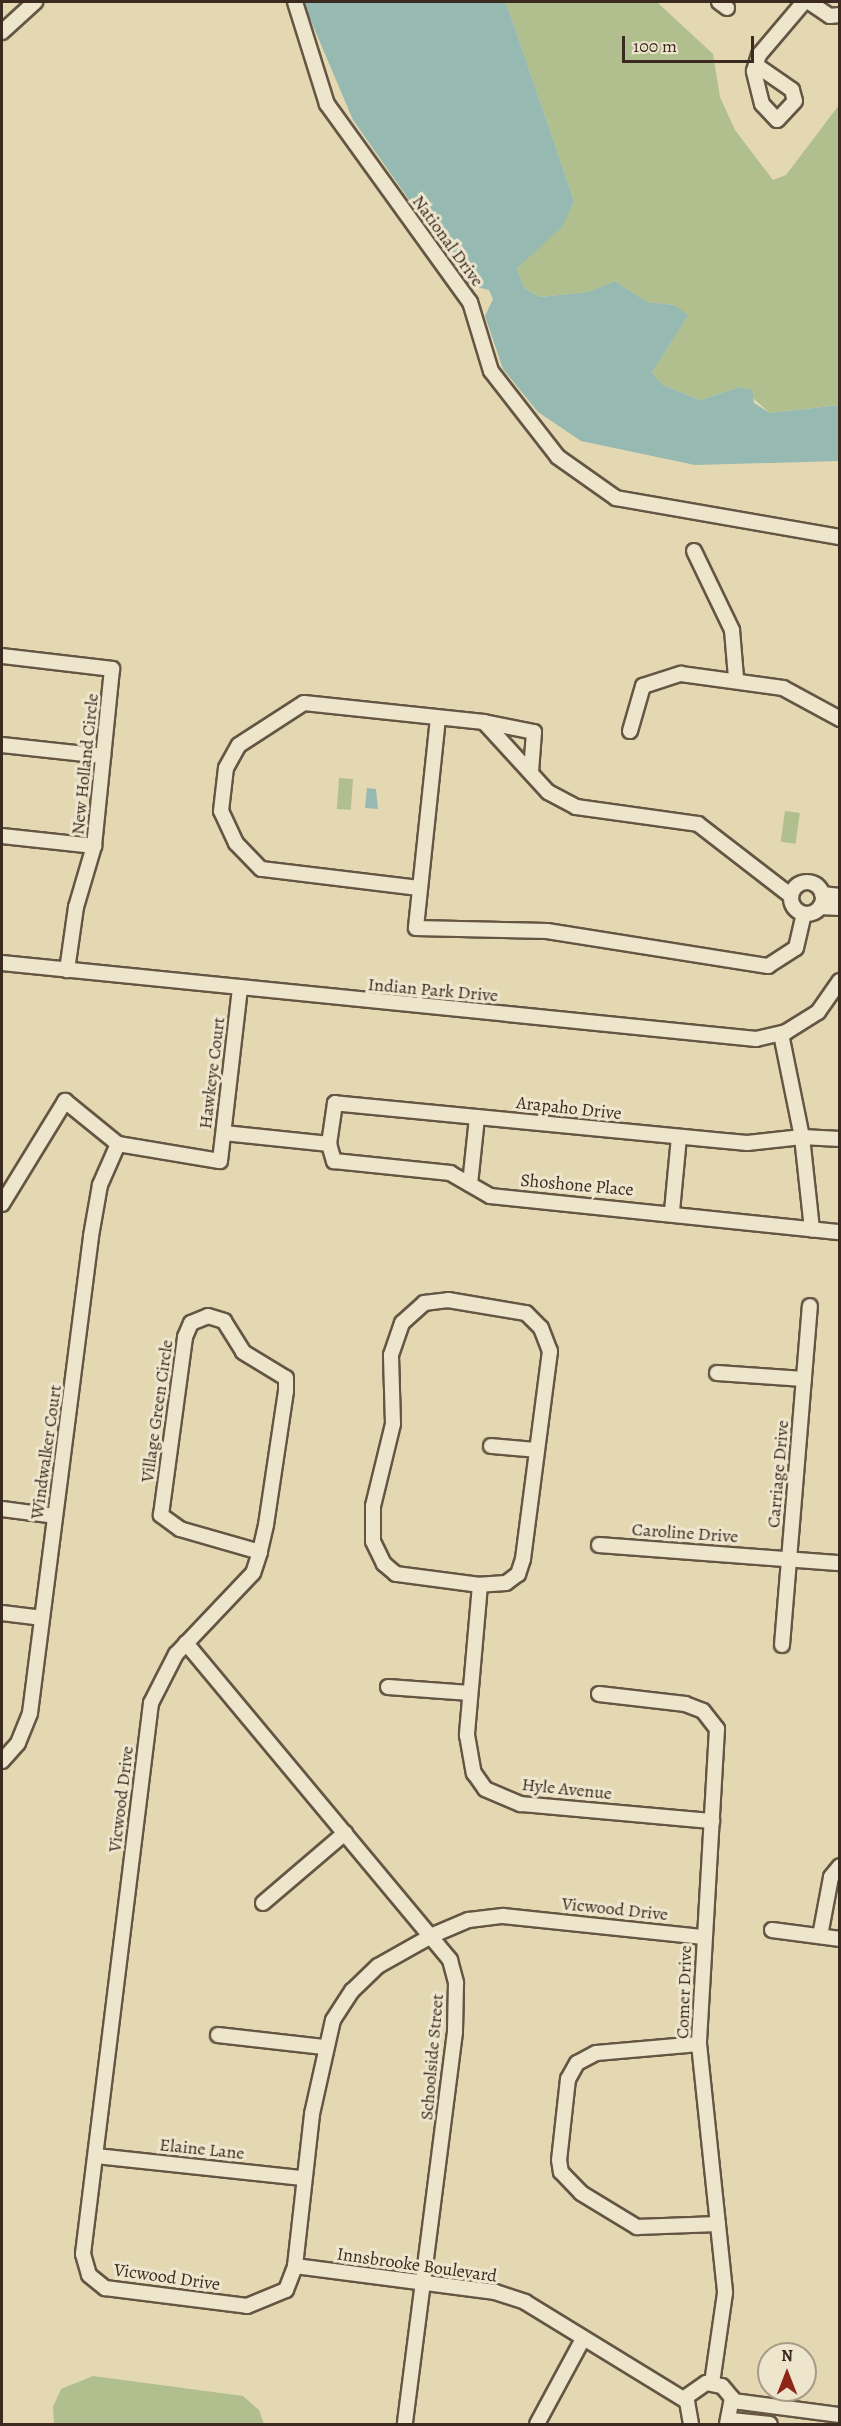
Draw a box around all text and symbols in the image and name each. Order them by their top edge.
scale bar [625,24,757,62]
text: 100 m [633,34,677,58]
street label: National Drive [408,191,488,291]
street label: New Holland Circle [67,692,103,836]
street label: Indian Park Drive [367,974,499,1006]
street label: Hawkeye Court [194,1016,230,1130]
street label: Arapaho Drive [515,1092,623,1124]
street label: Shoshone Place [520,1169,634,1201]
street label: Village Green Circle [136,1338,178,1484]
street label: Windwalker Court [26,1383,66,1521]
street label: Carriage Drive [763,1419,793,1529]
street label: Caroline Drive [631,1519,739,1547]
street label: Vicwood Drive [104,1745,138,1853]
street label: Hyle Avenue [521,1774,613,1804]
street label: Vicwood Drive [561,1893,669,1925]
street label: Comer Drive [672,1945,696,2039]
street label: Schoolside Street [416,1993,448,2121]
street label: Elaine Lane [158,2134,246,2164]
street label: Innsbrooke Boulevard [336,2243,498,2287]
street label: Vicwood Drive [113,2259,221,2295]
north arrow [757,2342,817,2402]
text: N [781,2345,793,2367]

